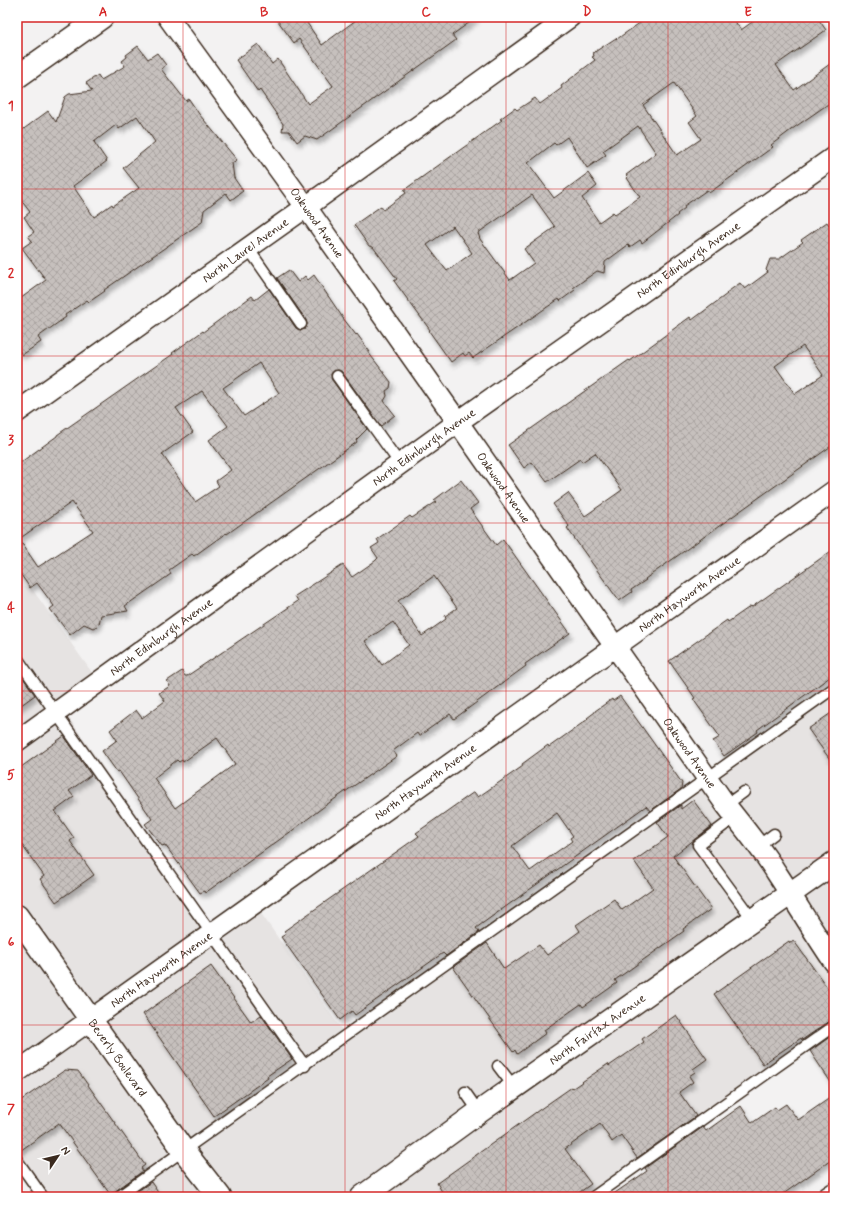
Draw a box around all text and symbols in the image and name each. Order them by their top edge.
text: A [99,4,107,21]
text: B [260,4,269,21]
text: C [421,4,431,21]
text: D [583,4,592,21]
text: E [744,4,752,21]
text: 1 [8,98,14,115]
street label: Oakwood Avenue [286,185,347,262]
street label: North Laurel Avenue [200,215,292,287]
street label: North Edinburgh Avenue [634,218,744,303]
text: 2 [8,265,15,282]
street label: North Edinburgh Avenue [370,405,479,490]
text: 3 [8,432,14,449]
street label: Oakwood Avenue [472,450,533,527]
street label: North Hayworth Avenue [636,553,744,636]
street label: North Edinburgh Avenue [107,595,217,680]
text: 4 [7,600,15,617]
street label: Oakwood Avenue [658,715,719,792]
street label: North Hayworth Avenue [372,741,480,824]
text: 5 [7,767,15,784]
street label: North Hayworth Avenue [108,928,216,1012]
text: 6 [8,934,15,951]
street label: North Fairfax Avenue [546,990,649,1069]
street label: Beverly Boulevard [84,1016,150,1100]
text: 7 [7,1101,15,1118]
north arrow [38,1136,78,1176]
text: N [58,1144,73,1158]

